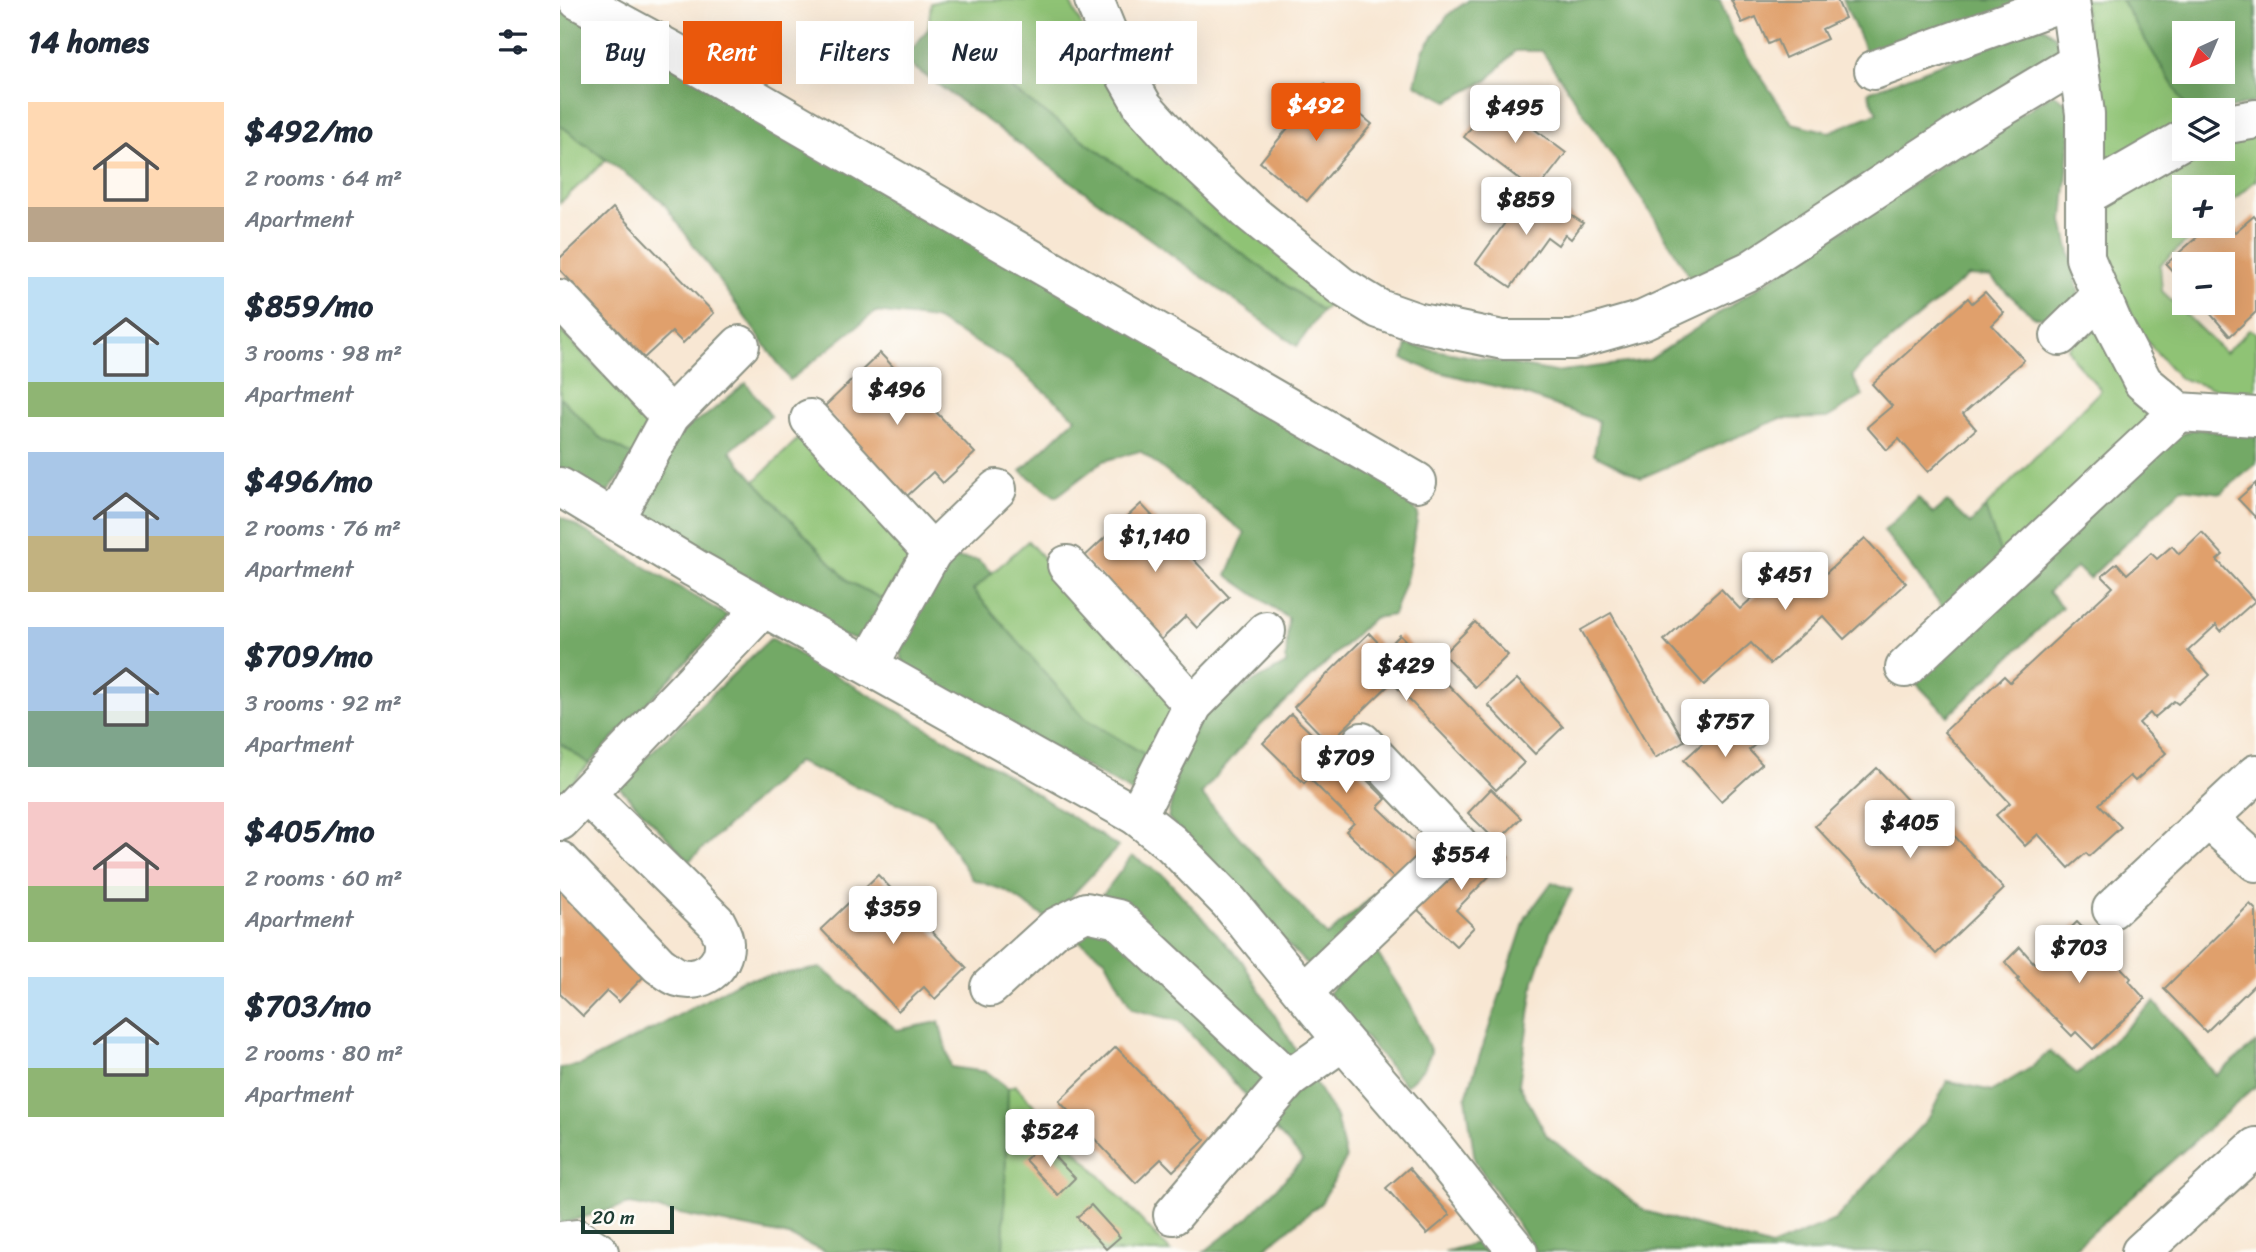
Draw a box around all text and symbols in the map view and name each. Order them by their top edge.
text: 14 homes [28,15,149,69]
chip: Buy [581,21,669,84]
chip: Rent [683,21,782,84]
chip: Filters [796,21,914,84]
chip: New [928,21,1022,84]
chip: Apartment [1036,21,1197,84]
north arrow [2172,21,2235,84]
map controls [2172,21,2235,315]
icon: filters [494,23,532,61]
pin: $492 [1275,83,1357,143]
text: $492 [1287,85,1345,126]
pin: $495 [1474,86,1556,145]
text: $495 [1486,87,1544,128]
button: layers [2172,98,2235,161]
text: $492/mo [245,104,373,158]
icon: home [84,130,168,214]
text: 2 rooms · 64 m² [245,158,402,199]
button: + [2172,175,2235,238]
pin: $859 [1485,177,1567,237]
text: $859 [1497,179,1555,220]
text: Apartment [245,199,354,240]
button: − [2172,252,2235,315]
text: $859/mo [245,279,373,333]
icon: home [84,305,168,389]
text: 3 rooms · 98 m² [245,333,402,374]
pin: $496 [856,368,938,427]
text: $496 [868,369,926,410]
text: Apartment [245,374,354,415]
text: $496/mo [245,454,373,508]
icon: home [84,480,168,564]
text: 2 rooms · 76 m² [245,508,401,549]
pin: $1,140 [1098,514,1212,574]
text: $1,140 [1120,516,1190,557]
text: Apartment [245,549,354,590]
pin: $451 [1744,552,1826,612]
text: $451 [1758,554,1812,595]
text: $709/mo [245,629,373,683]
pin: $429 [1365,644,1447,703]
text: $429 [1377,645,1435,686]
icon: home [84,655,168,739]
text: 3 rooms · 92 m² [245,683,402,724]
pin: $757 [1684,700,1766,759]
text: $757 [1697,701,1753,742]
text: Apartment [245,724,354,765]
pin: $709 [1305,736,1387,795]
text: $709 [1317,737,1375,778]
pin: $405 [1869,800,1951,860]
text: $405 [1881,802,1939,843]
text: $405/mo [245,804,374,858]
icon: home [84,830,168,914]
pin: $554 [1420,832,1502,892]
text: $554 [1432,834,1490,875]
text: 2 rooms · 60 m² [245,858,403,899]
pin: $359 [852,886,934,946]
text: $359 [865,888,921,929]
text: Apartment [245,899,354,940]
pin: $703 [2038,926,2120,985]
text: $703 [2051,927,2107,968]
text: $703/mo [245,979,371,1033]
icon: home [84,1005,168,1089]
text: 2 rooms · 80 m² [245,1033,403,1074]
text: Apartment [245,1074,354,1115]
pin: $524 [1009,1110,1091,1169]
text: $524 [1021,1111,1079,1152]
text: 20 m [592,1201,635,1234]
scale bar [581,1203,674,1235]

